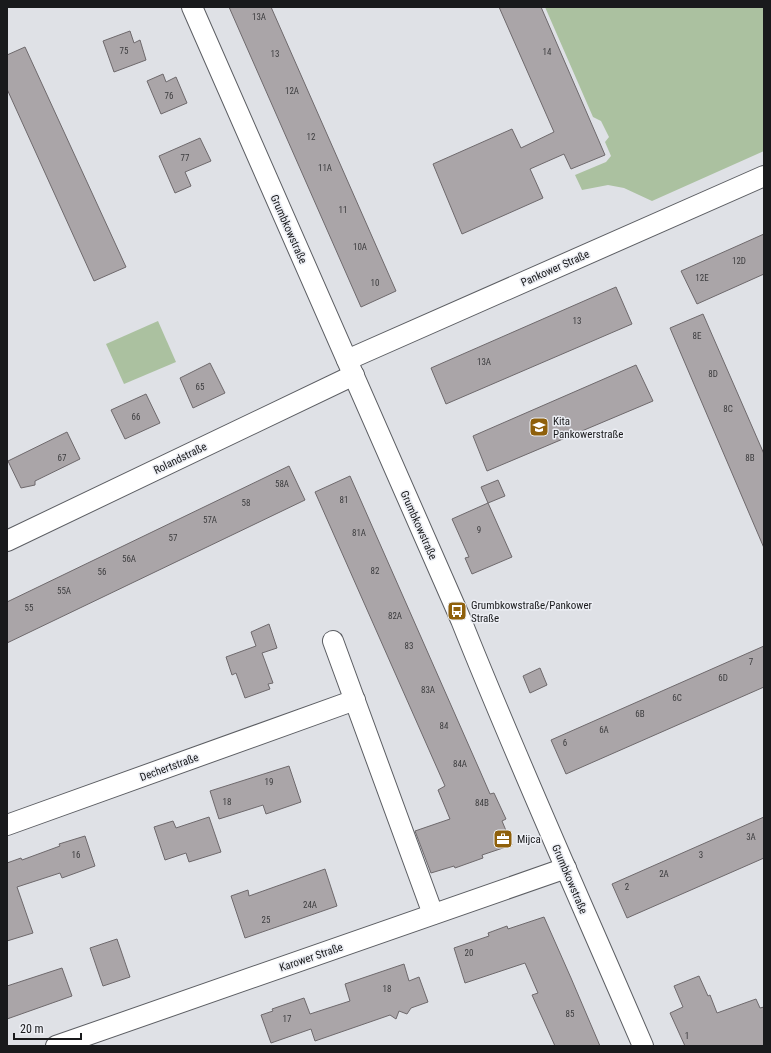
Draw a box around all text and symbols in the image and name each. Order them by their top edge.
house number: 13A [252,12,266,22]
house number: 75 [120,46,129,56]
house number: 14 [543,47,552,57]
house number: 13 [271,49,279,59]
house number: 12A [285,86,299,96]
house number: 76 [165,91,173,101]
house number: 12 [307,132,316,142]
house number: 77 [181,153,190,163]
house number: 11A [318,163,332,173]
street label: Grumbkowstraße [268,193,310,266]
house number: 11 [339,205,347,215]
house number: 10A [353,242,367,252]
street label: Pankower Straße [519,248,591,289]
house number: 12D [732,256,746,266]
house number: 12E [695,273,709,283]
house number: 10 [371,278,379,288]
house number: 13 [573,316,581,326]
house number: 8E [693,331,702,341]
house number: 13A [477,357,491,367]
house number: 8D [708,369,718,379]
house number: 65 [196,382,205,392]
house number: 8C [723,404,733,414]
house number: 66 [132,412,140,422]
place label: Kita Pankowerstraße [553,415,623,441]
school or university icon: Kita Pankowerstraße [528,416,550,438]
street label: Rolandstraße [152,440,209,477]
house number: 67 [58,453,67,463]
house number: 8B [745,453,755,463]
house number: 58A [275,479,289,489]
street label: Grumbkowstraße [398,489,440,562]
house number: 81 [340,495,348,505]
house number: 58 [242,498,250,508]
house number: 57A [203,515,217,525]
house number: 9 [477,525,481,535]
house number: 81A [352,528,366,538]
house number: 57 [169,533,178,543]
house number: 56A [122,554,136,564]
house number: 82 [371,566,380,576]
house number: 56 [98,567,106,577]
house number: 55A [57,586,71,596]
place label: Grumbkowstraße/Pankower Straße [471,599,593,625]
bus stop icon: Grumbkowstraße/Pankower Straße [446,600,468,622]
house number: 55 [25,603,34,613]
house number: 82A [388,611,402,621]
house number: 83 [405,641,413,651]
house number: 7 [749,657,754,667]
house number: 6D [718,673,728,683]
house number: 83A [421,685,435,695]
house number: 6C [672,693,682,703]
house number: 6B [635,709,645,719]
house number: 84 [440,721,449,731]
house number: 6A [599,725,609,735]
house number: 6 [563,738,567,748]
street label: Dechertstraße [138,751,200,784]
house number: 84A [453,759,467,769]
house number: 19 [265,777,273,787]
house number: 18 [223,797,231,807]
house number: 84B [475,798,489,808]
office icon: Mijca [492,828,514,850]
house number: 3A [746,832,756,842]
place label: Mijca [517,833,541,846]
street label: Grumbkowstraße [549,843,590,916]
house number: 16 [72,850,80,860]
house number: 3 [699,850,703,860]
house number: 2A [659,869,669,879]
house number: 2 [625,882,630,892]
house number: 24A [303,900,317,910]
house number: 25 [262,915,271,925]
street label: Karower Straße [278,941,345,974]
house number: 20 [465,948,473,958]
house number: 18 [383,984,391,994]
house number: 85 [566,1009,575,1019]
house number: 17 [283,1014,292,1024]
scale bar [14,1015,81,1041]
text: 20 m [20,1022,44,1036]
house number: 1 [685,1031,689,1041]

